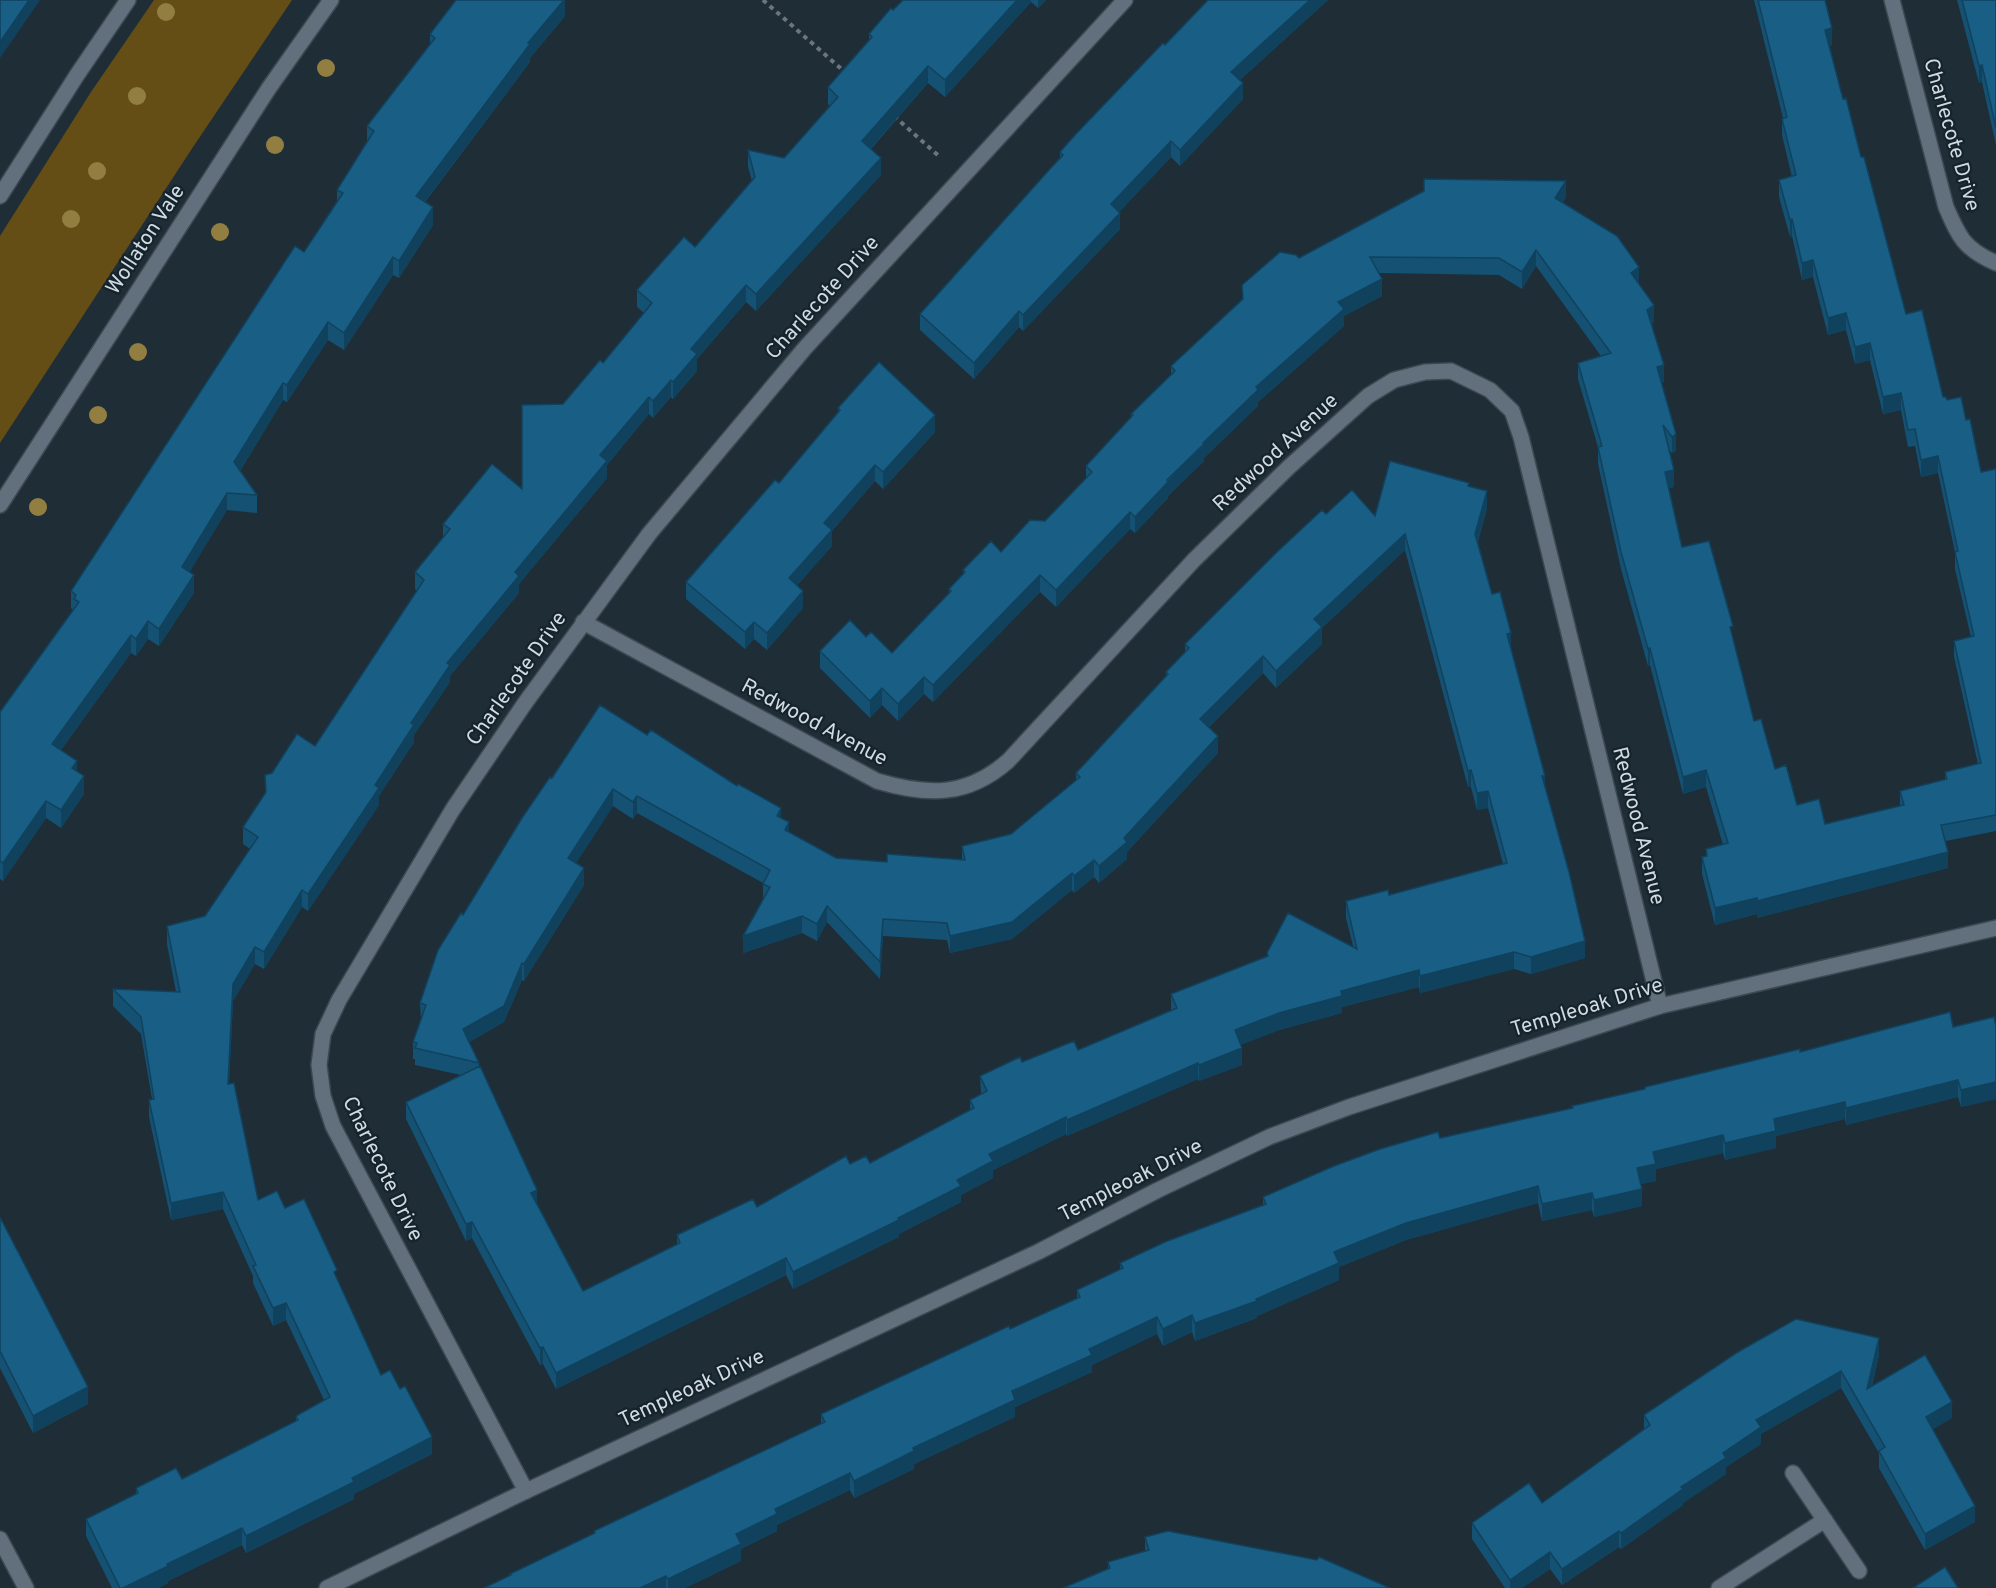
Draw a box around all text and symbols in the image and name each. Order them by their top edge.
street label: Charlecote Drive [1916,55,1986,215]
street label: Wollaton Vale [100,180,192,300]
street label: Charlecote Drive [760,230,886,366]
street label: Redwood Avenue [1208,388,1344,518]
street label: Charlecote Drive [461,607,573,751]
street label: Redwood Avenue [736,673,892,773]
street label: Redwood Avenue [1605,744,1671,908]
street label: Templeoak Drive [1508,972,1666,1044]
street label: Charlecote Drive [335,1092,429,1246]
street label: Templeoak Drive [1055,1133,1207,1229]
street label: Templeoak Drive [615,1343,769,1435]

